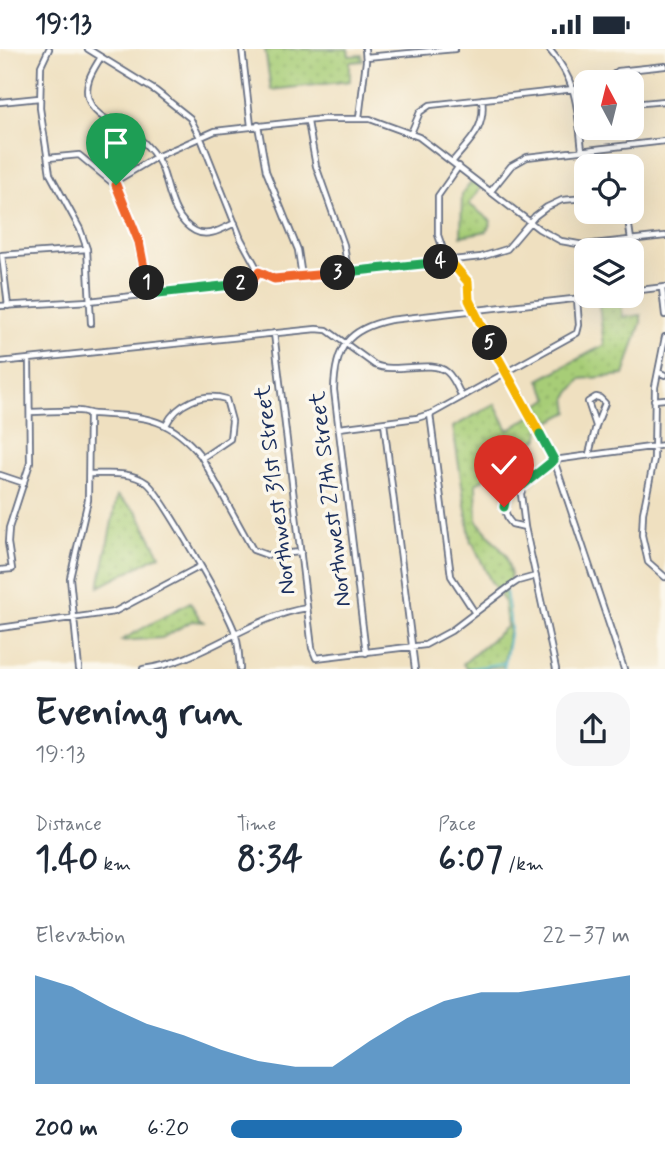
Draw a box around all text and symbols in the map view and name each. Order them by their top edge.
text: 19:13 [35,8,92,42]
north arrow [574,70,644,140]
map controls [574,70,644,308]
pin [86,113,146,185]
icon: arrive [97,124,135,162]
button: locate [574,154,644,224]
button: layers [574,238,644,308]
pin: 4 [424,245,458,279]
text: 4 [435,249,446,274]
pin: 3 [320,255,356,291]
text: 3 [333,260,342,285]
pin: 1 [130,265,164,301]
pin: 2 [224,267,258,301]
text: 1 [142,270,151,295]
text: 2 [236,271,245,296]
pin: 5 [472,325,508,361]
text: 5 [484,330,495,355]
street label: Northwest 31st Street [248,383,304,597]
street label: Northwest 27th Street [303,389,359,609]
pin [474,435,534,507]
icon: check [485,446,523,484]
text: Evening run [35,689,242,738]
button: share [556,692,630,766]
text: 19:13 [35,740,85,770]
text: Distance [35,812,102,837]
text: Time [237,812,276,837]
text: Pace [438,812,476,837]
text: 1.40 [35,837,98,883]
text: 8:34 [237,837,303,883]
text: 6:07 [438,837,503,883]
text: km [98,852,131,877]
text: /km [503,852,544,877]
text: Elevation [35,921,126,951]
text: 22–37 m [542,921,630,951]
text: 200 m [35,1114,98,1144]
text: 6:20 [147,1114,189,1144]

